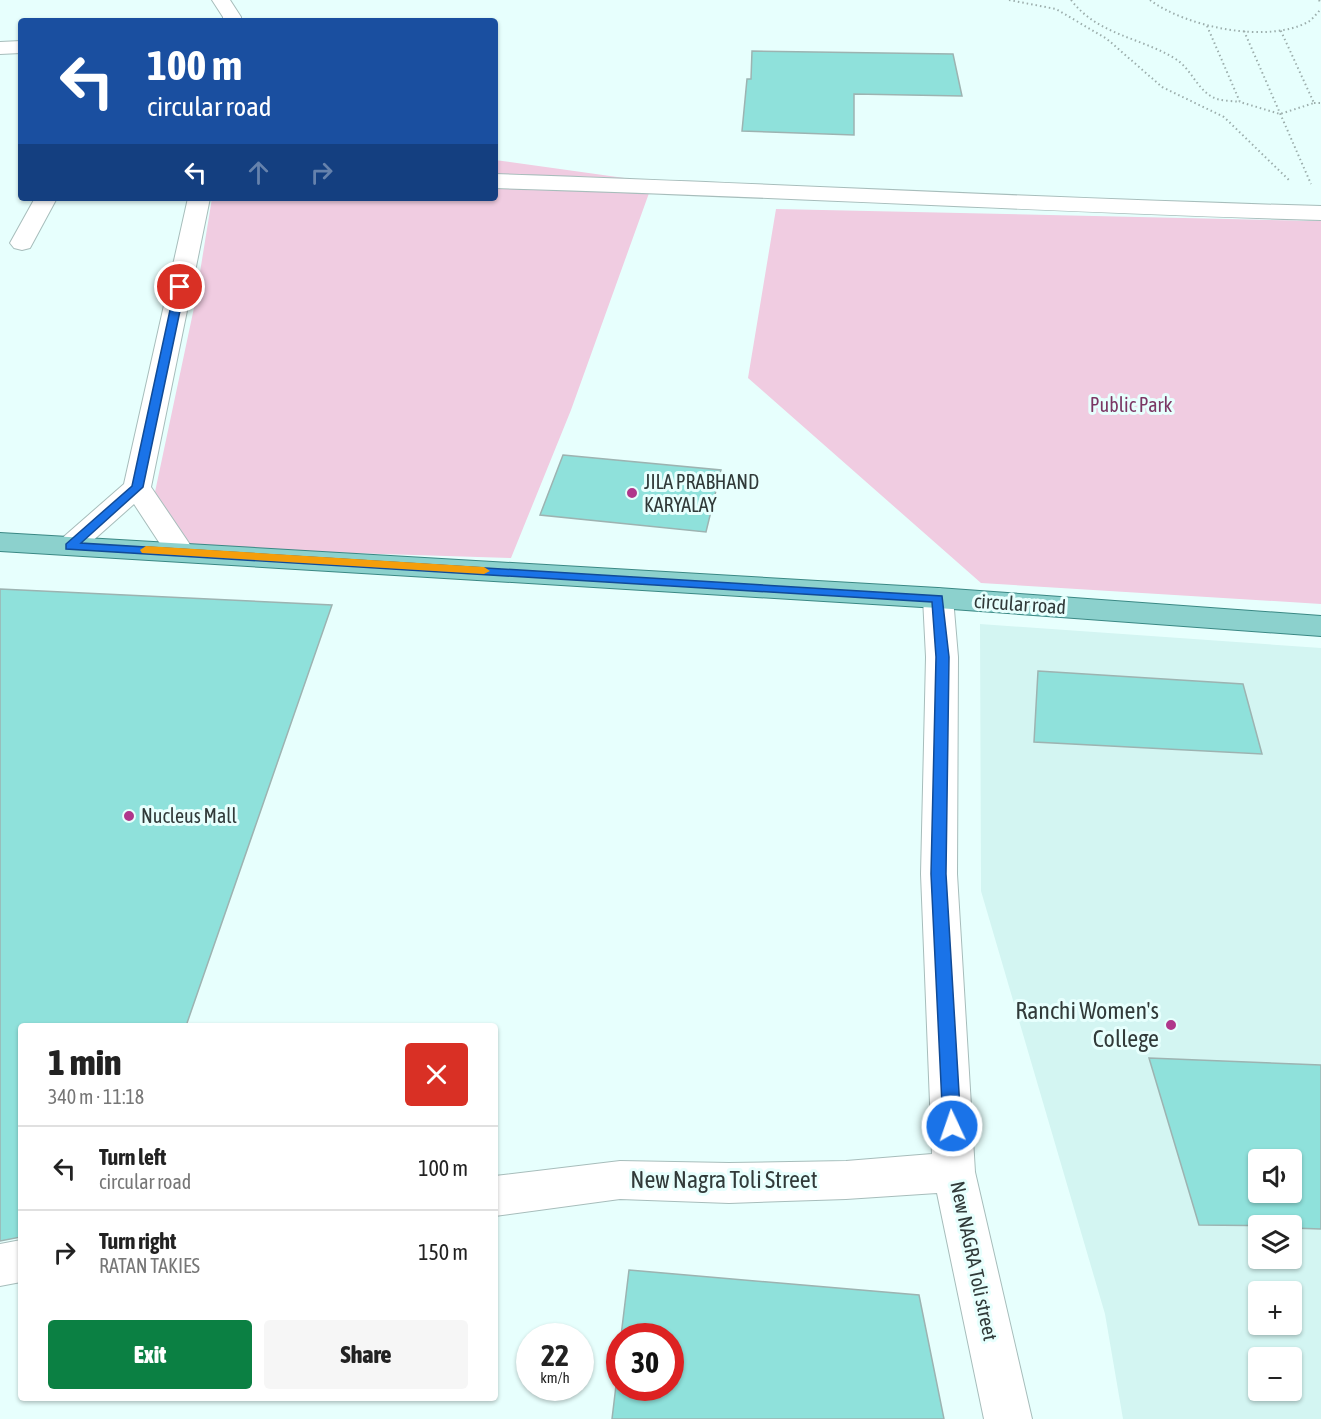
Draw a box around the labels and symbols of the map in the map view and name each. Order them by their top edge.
pin [154,261,205,312]
park label: Public Park [1090,393,1172,416]
place label: JILA PRABHAND KARYALAY [644,470,759,516]
marker: JILA PRABHAND KARYALAY [625,486,639,500]
street label: circular road [973,589,1067,618]
place label: Nucleus Mall [141,804,237,827]
marker: Nucleus Mall [122,809,136,823]
place label: Ranchi Women's College [1015,997,1159,1052]
marker: Ranchi Women's College [1164,1018,1178,1032]
position arrow [920,1094,984,1158]
street label: New Nagra Toli Street [630,1166,818,1193]
street label: New NAGRA Toli street [946,1179,1003,1343]
speed limit sign: 30 [606,1323,684,1401]

